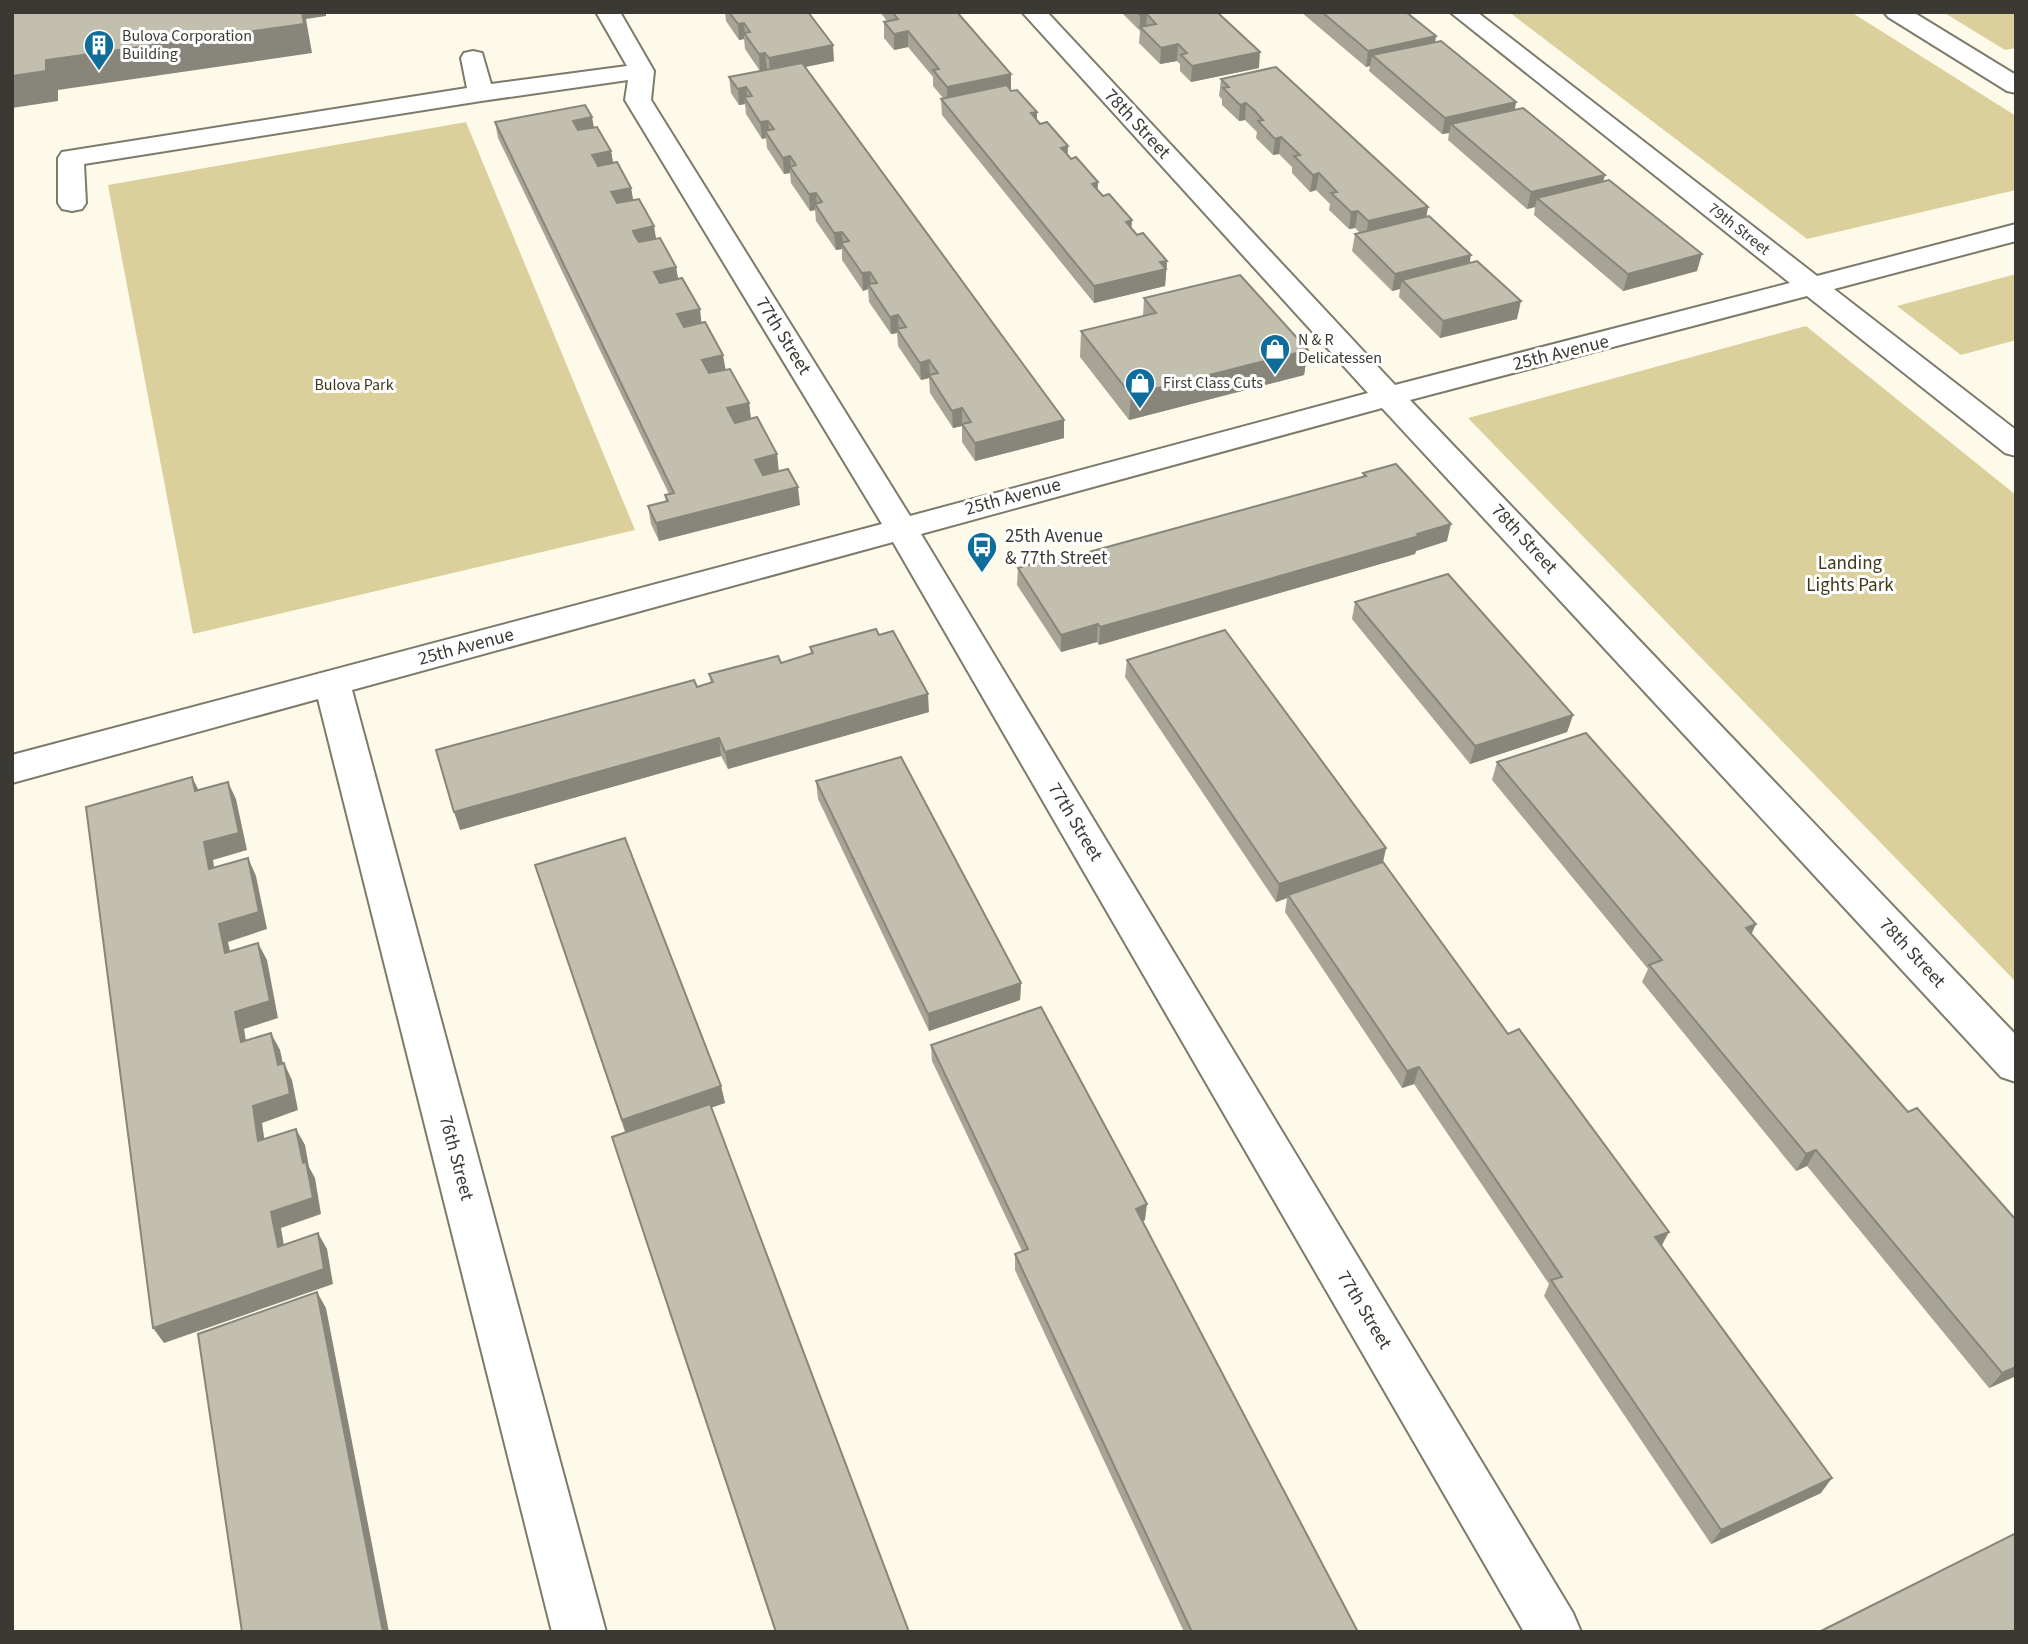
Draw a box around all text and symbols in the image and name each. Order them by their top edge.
place label: Bulova Corporation Building [122,25,252,65]
building icon: Bulova Corporation Building [82,28,116,72]
street label: 78th Street [1097,83,1177,165]
street label: 79th Street [1703,198,1775,261]
street label: 77th Street [748,292,818,381]
street label: 25th Avenue [1510,328,1612,378]
place label: N & R Delicatessen [1298,329,1382,369]
shop icon: N & R Delicatessen [1258,332,1292,376]
shop icon: First Class Cuts [1123,366,1157,410]
place label: First Class Cuts [1163,372,1263,394]
park label: Bulova Park [314,374,394,396]
street label: 25th Avenue [962,471,1064,523]
street label: 78th Street [1484,498,1564,580]
place label: 25th Avenue & 77th Street [1005,523,1108,572]
bus stop icon: 25th Avenue & 77th Street [965,530,999,574]
park label: Landing Lights Park [1806,550,1894,599]
street label: 25th Avenue [415,621,517,673]
street label: 77th Street [1041,778,1109,867]
street label: 78th Street [1872,912,1952,994]
street label: 76th Street [432,1112,480,1204]
street label: 77th Street [1330,1266,1398,1355]

